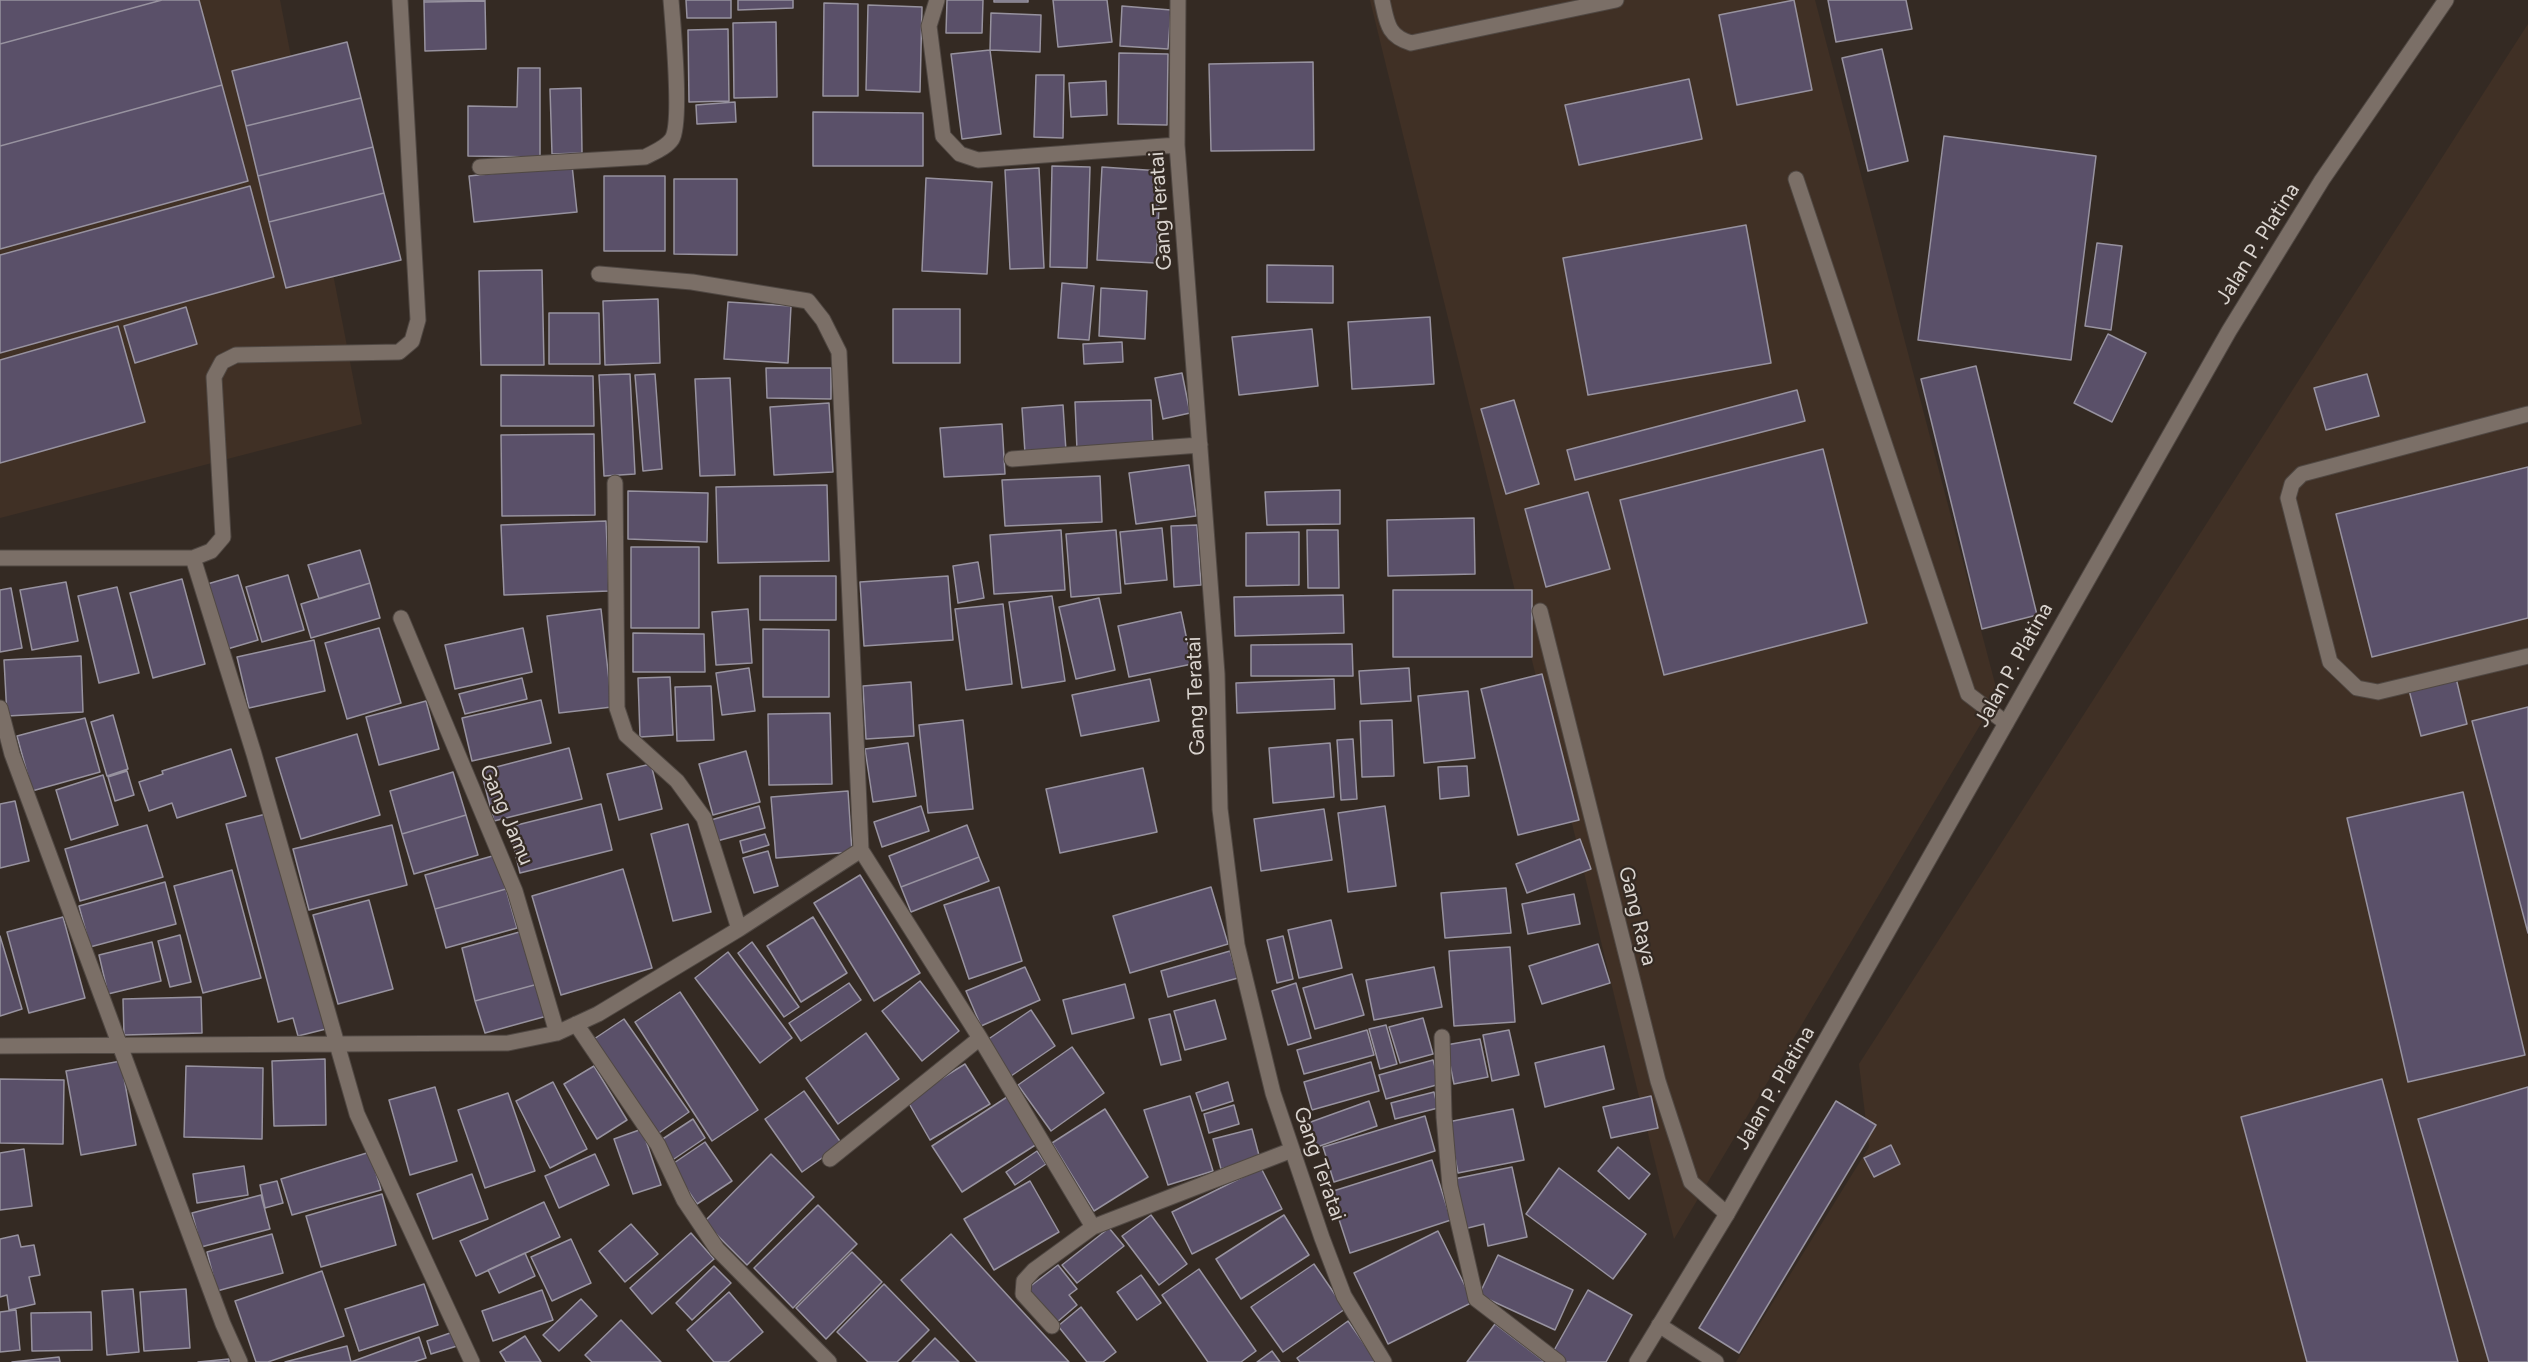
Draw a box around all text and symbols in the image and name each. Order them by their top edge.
street label: Gang Teratai [1144,151,1178,271]
street label: Jalan P. Platina [2211,179,2305,309]
street label: Jalan P. Platina [1969,598,2059,732]
street label: Gang Teratai [1181,636,1211,756]
street label: Gang Jamu [473,761,539,869]
street label: Gang Raya [1613,864,1661,968]
street label: Jalan P. Platina [1730,1022,1820,1154]
street label: Gang Teratai [1288,1104,1350,1224]

